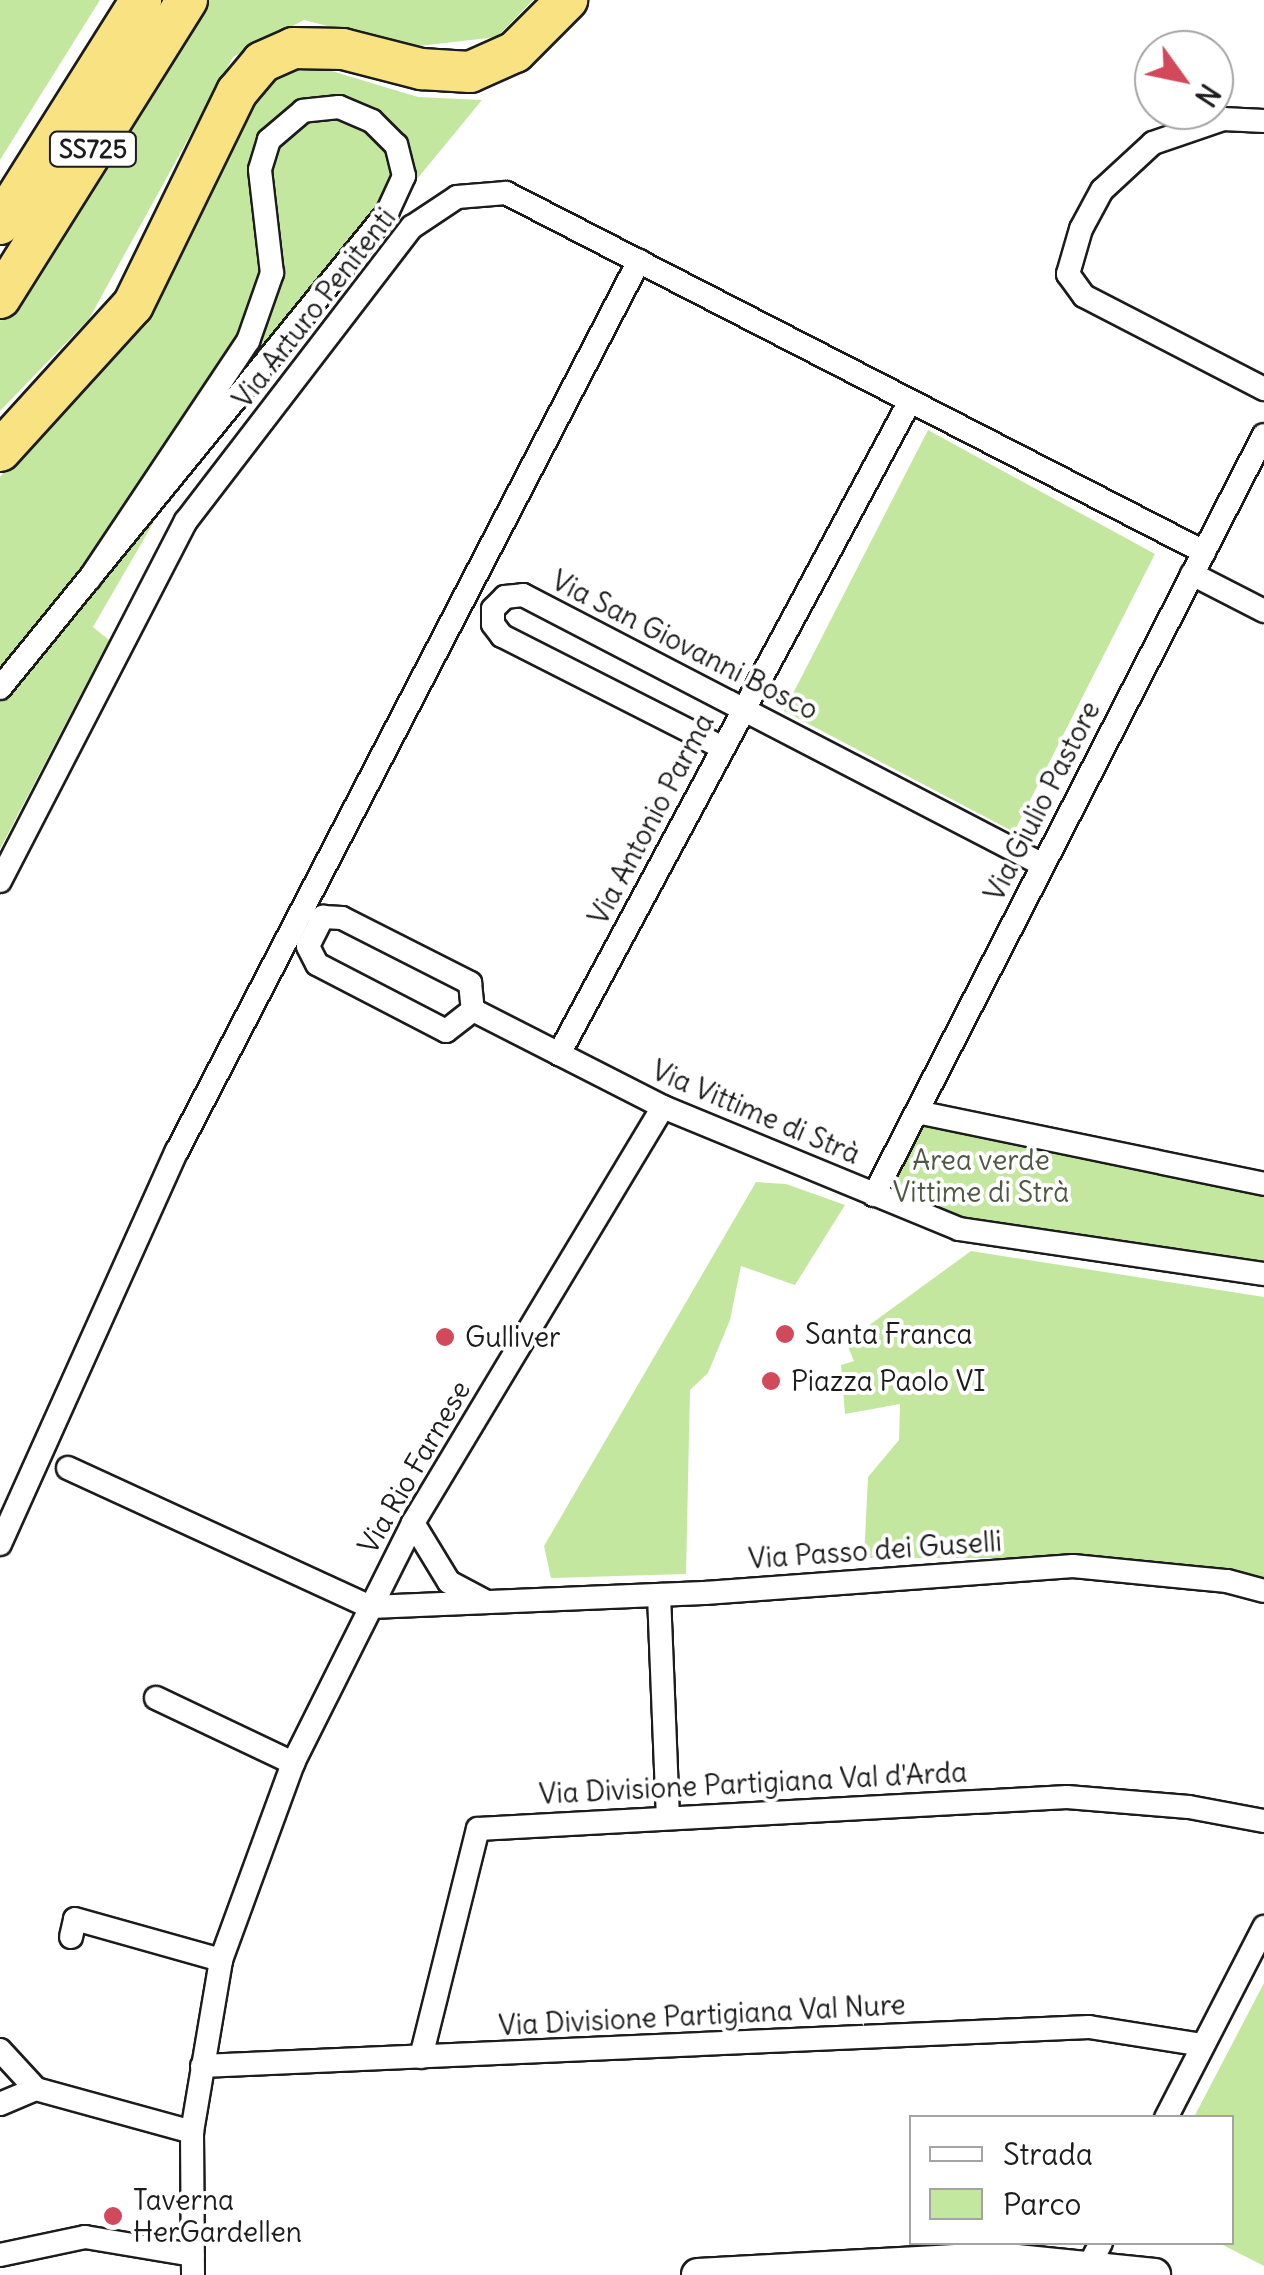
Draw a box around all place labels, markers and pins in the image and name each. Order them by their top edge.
place label: Santa Franca [805,1317,973,1351]
place label: Gulliver [465,1320,560,1354]
marker: Santa Franca [774,1323,796,1345]
marker: Gulliver [434,1326,456,1348]
place label: Piazza Paolo VI [791,1364,985,1398]
marker: Piazza Paolo VI [760,1370,782,1392]
place label: Taverna HerGardellen [133,2183,302,2249]
marker: Taverna HerGardellen [102,2205,124,2227]

